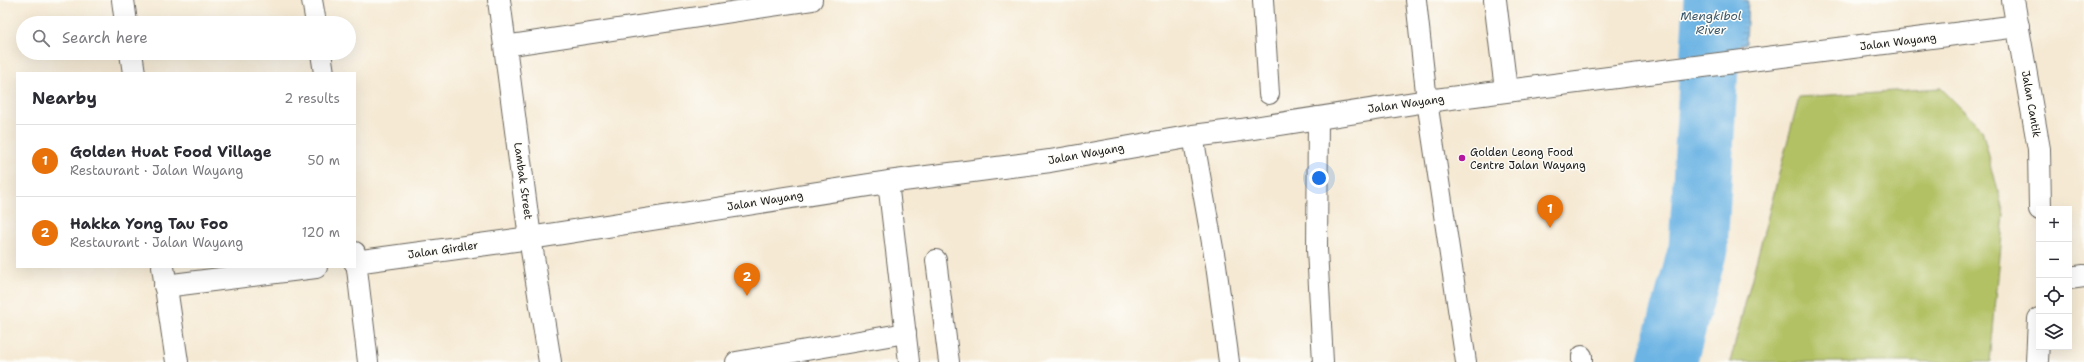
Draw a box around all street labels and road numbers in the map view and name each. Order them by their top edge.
street label: Jalan Wayang [1859,30,1937,54]
street label: Jalan Cantik [2018,69,2044,139]
street label: Jalan Wayang [1367,91,1445,117]
street label: Jalan Wayang [1047,140,1126,168]
street label: Lambak Street [510,141,536,221]
street label: Jalan Wayang [726,188,805,214]
street label: Jalan Girdler [407,238,479,262]

